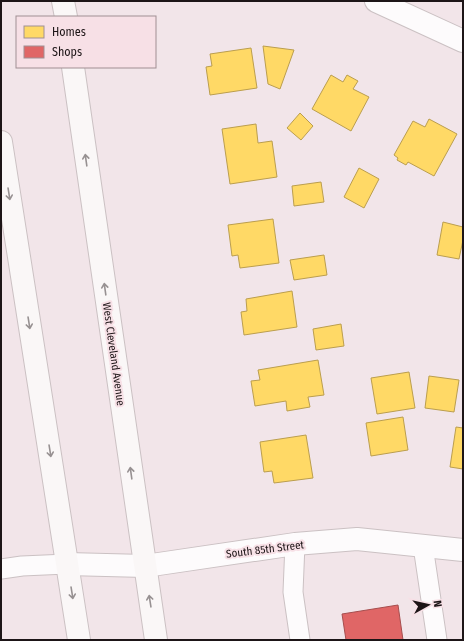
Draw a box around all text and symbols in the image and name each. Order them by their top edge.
legend [16,16,156,68]
text: Homes [52,25,86,39]
text: Shops [52,45,82,59]
one-way arrow [82,154,90,167]
one-way arrow [5,187,13,200]
one-way arrow [101,283,109,296]
street label: West Cleveland Avenue [100,302,127,406]
one-way arrow [25,316,33,329]
one-way arrow [46,444,54,457]
one-way arrow [127,467,135,480]
street label: South 85th Street [225,538,305,561]
north arrow [408,585,448,625]
one-way arrow [68,586,76,599]
one-way arrow [146,595,154,608]
text: N [431,600,444,608]

